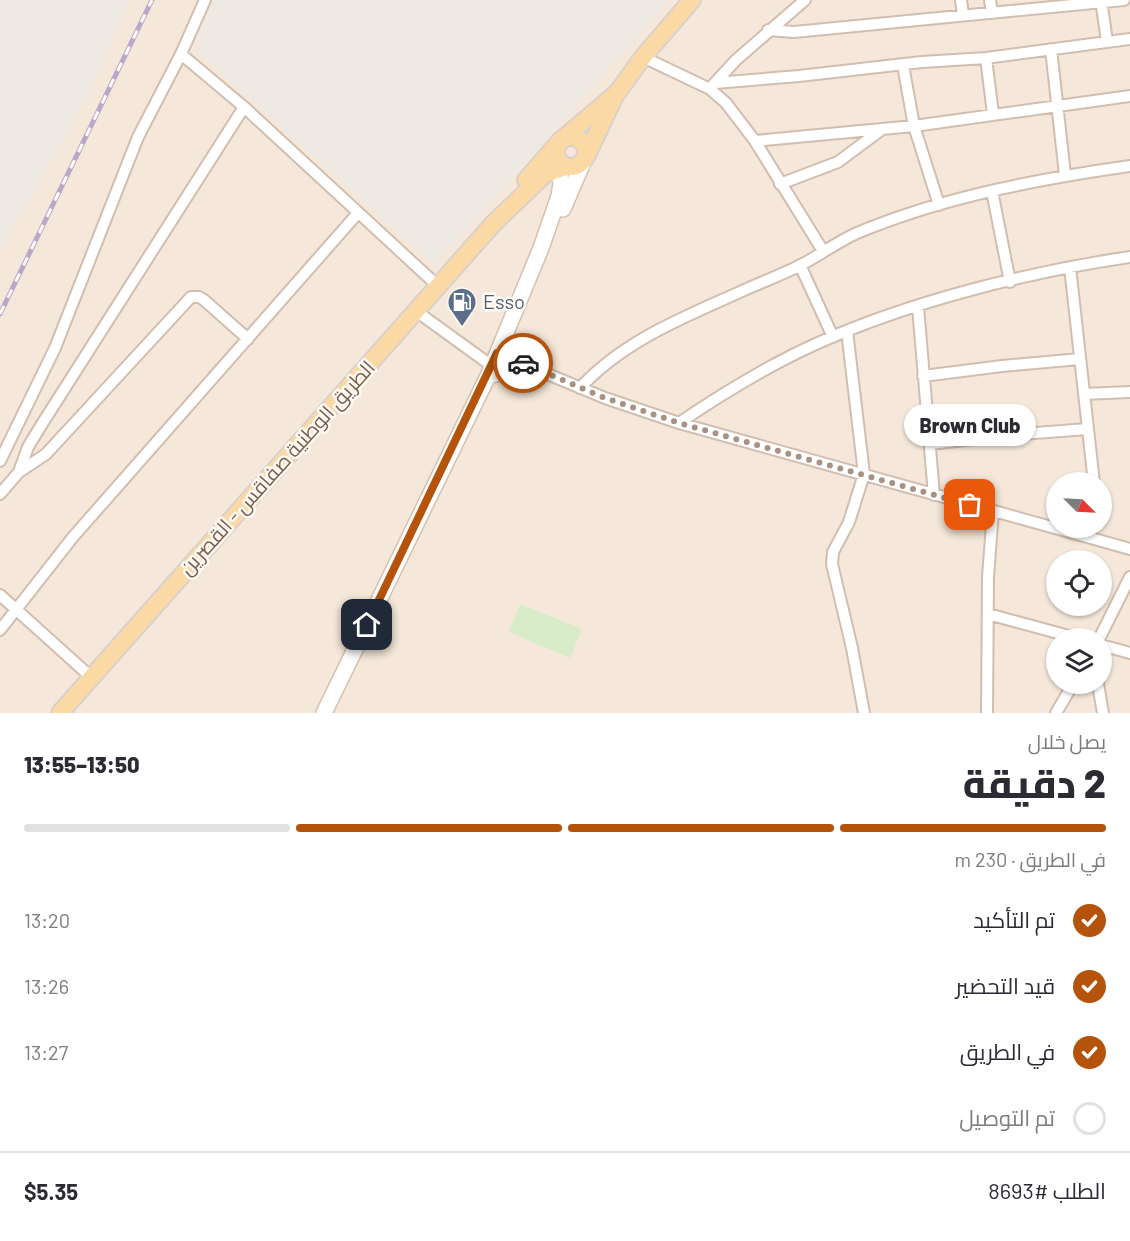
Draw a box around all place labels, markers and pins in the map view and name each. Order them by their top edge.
fuel station icon: Esso [446,286,478,328]
place label: Esso [483,289,525,313]
callout: Brown Club [904,403,1036,445]
pin [944,479,995,530]
pin [341,599,392,650]

